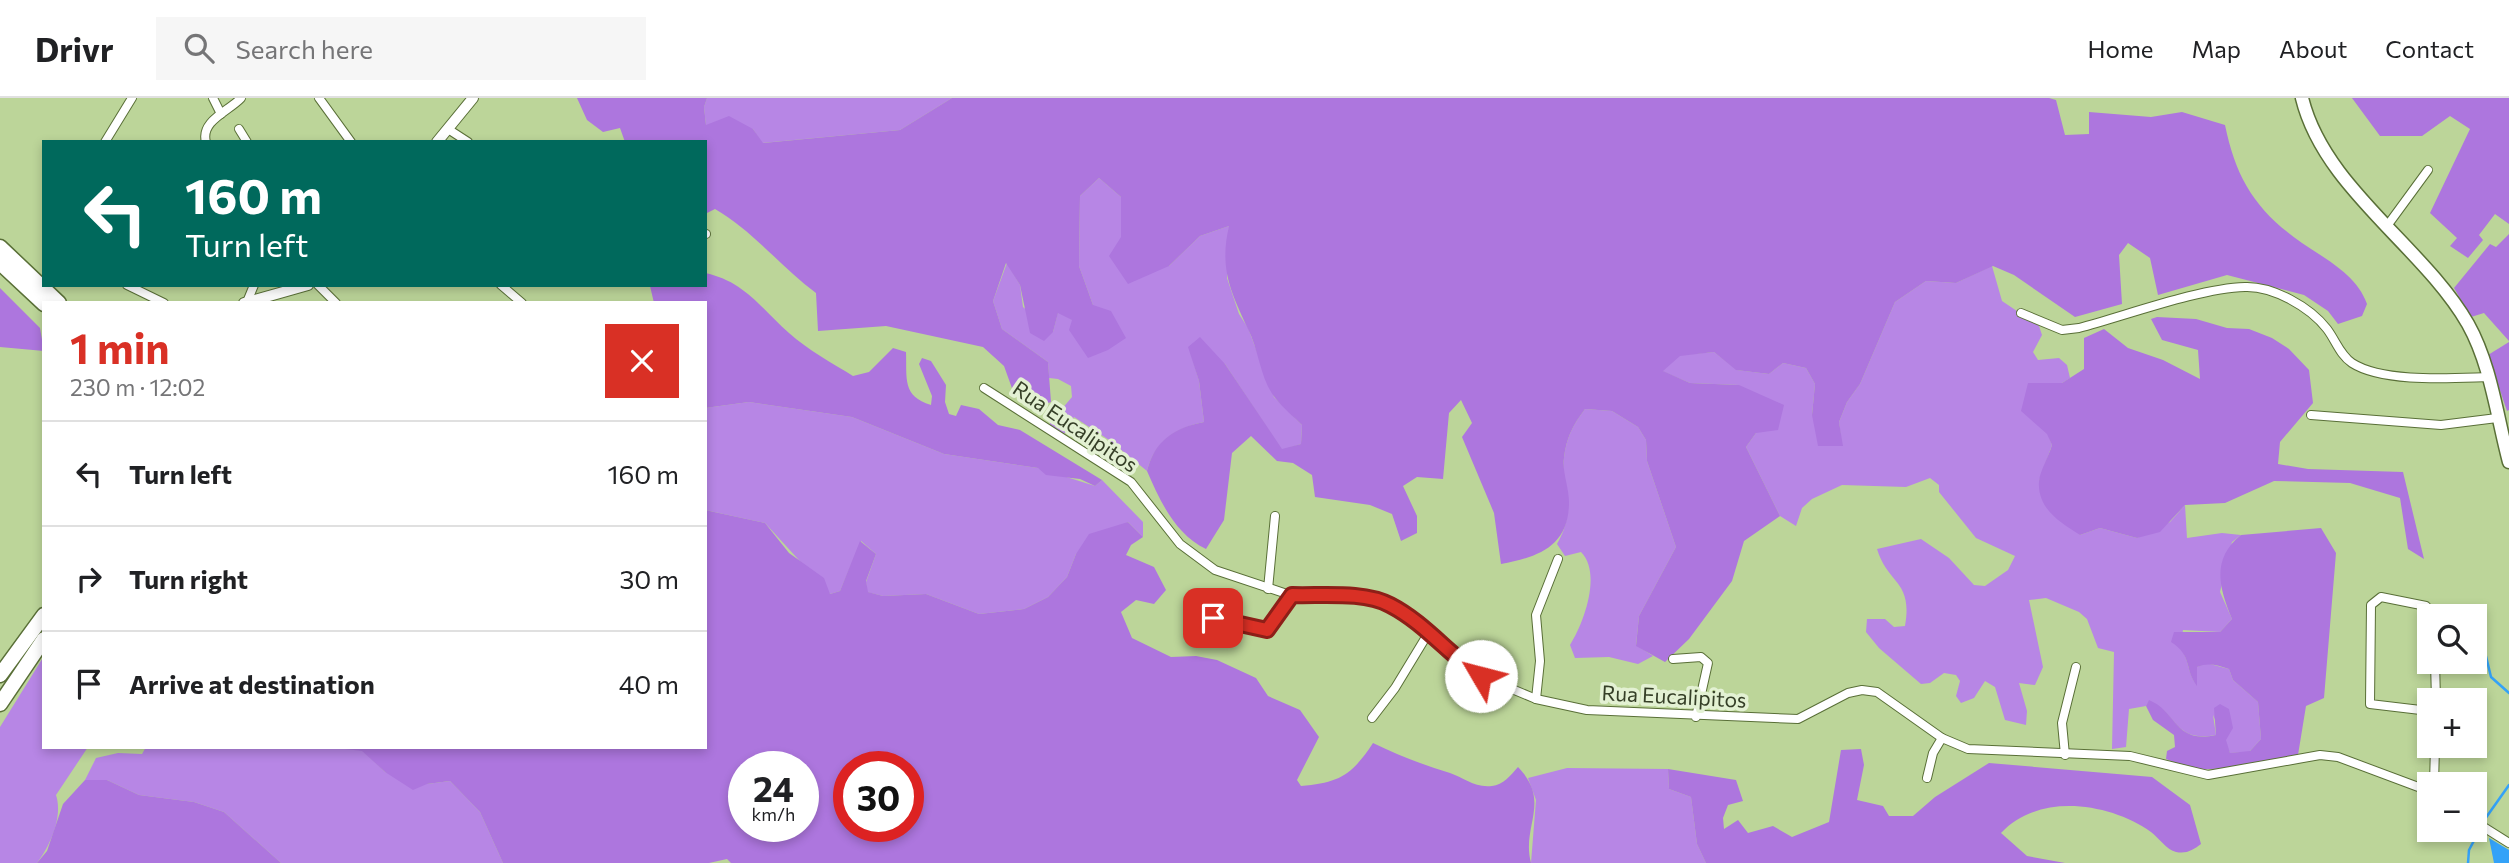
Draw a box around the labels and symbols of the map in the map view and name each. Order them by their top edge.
street label: Rua Eucalipitos [1009,375,1143,477]
pin [1183,588,1243,648]
position arrow [1444,639,1518,713]
street label: Rua Eucalipitos [1601,679,1747,712]
speed limit sign: 30 [833,751,924,842]

